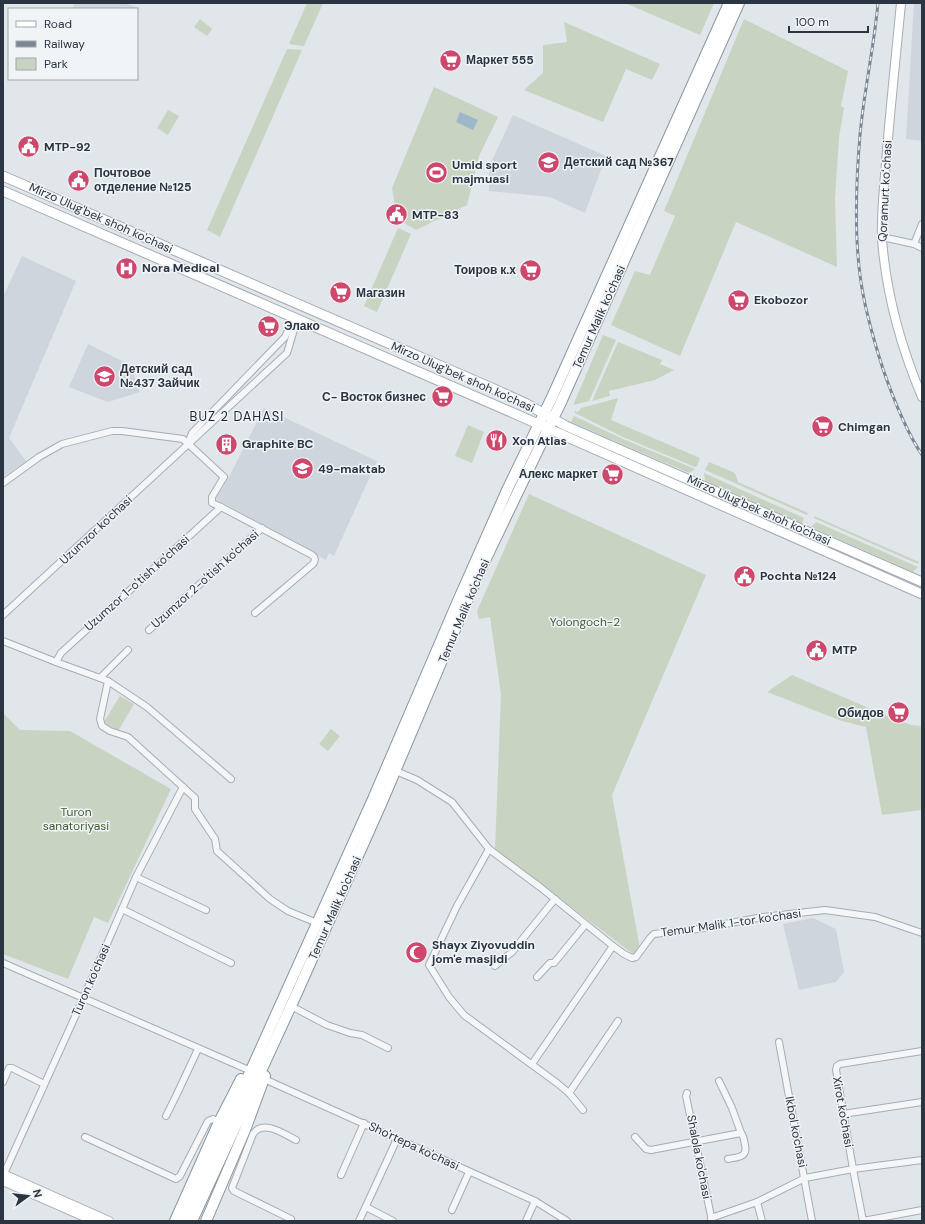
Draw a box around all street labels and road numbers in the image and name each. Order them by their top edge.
street label: Qoramurt koʻchasi [874,140,896,242]
street label: Mirzo Ulug'bek shoh ko'chasi [27,179,175,257]
street label: Temur Malik ko'chasi [569,263,629,371]
street label: Mirzo Ulug'bek shoh ko'chasi [389,338,537,416]
street label: Mirzo Ulug'bek shoh ko'chasi [685,471,833,549]
street label: Uzumzor ko'chasi [56,492,136,568]
street label: Uzumzor 2-o'tish ko'chasi [148,526,262,632]
street label: Uzumzor 1-o'tish ko'chasi [81,531,193,635]
street label: Temur Malik ko'chasi [435,556,493,666]
street label: Temur Malik ko'chasi [305,854,365,962]
street label: Temur Malik 1-tor ko'chasi [660,905,802,941]
street label: Turon ko'chasi [68,941,114,1019]
street label: Xirot ko'chasi [829,1075,857,1149]
street label: Ikbol ko'chasi [781,1095,811,1169]
street label: Shalola ko'chasi [683,1114,715,1201]
street label: Sho'rtepa ko'chasi [366,1118,462,1174]

